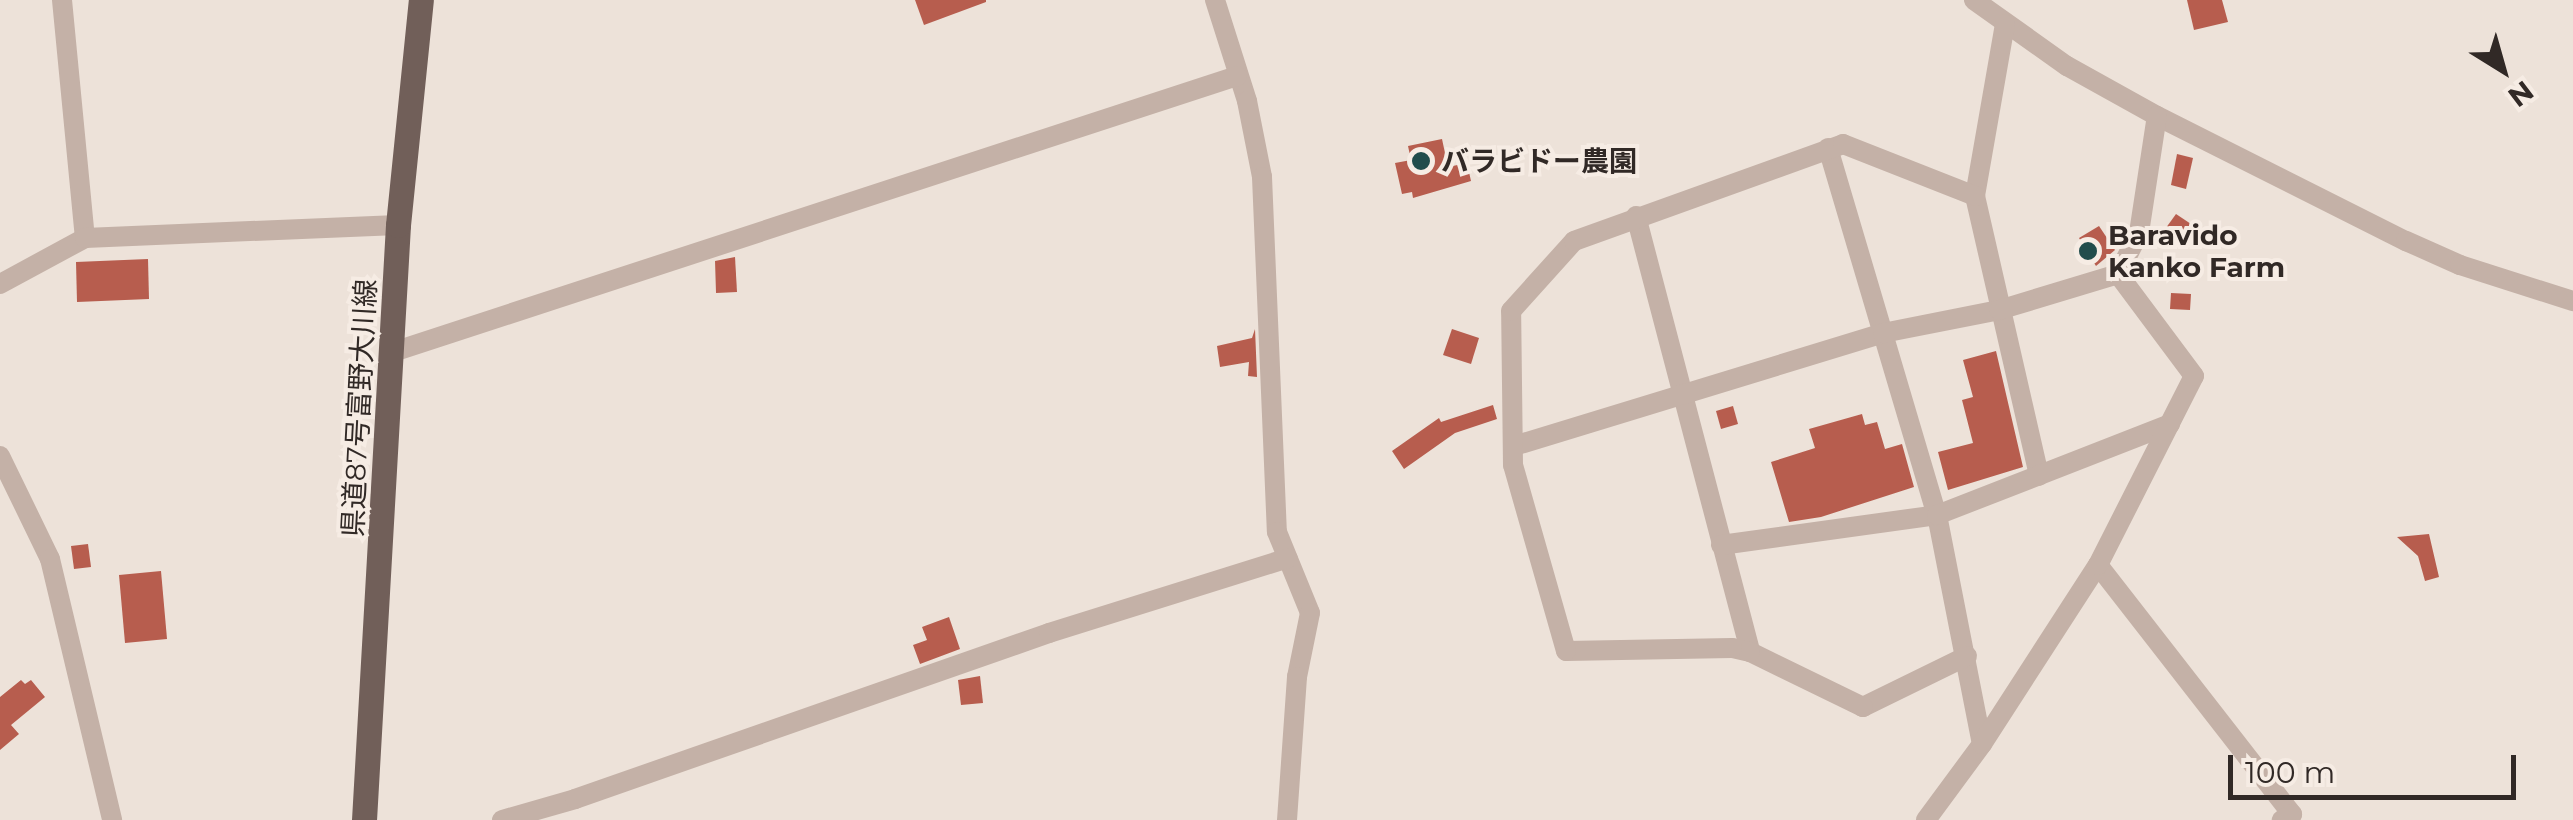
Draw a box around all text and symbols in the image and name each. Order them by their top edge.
north arrow [2453,20,2553,120]
text: N [2502,74,2540,114]
place label: バラビドー農園 [1441,144,1637,178]
marker: バラビドー農園 [1410,150,1432,172]
place label: Baravido Kanko Farm [2108,218,2285,284]
marker: Baravido Kanko Farm [2077,240,2099,262]
street label: 県道87号富野大川線 [335,278,383,538]
scale bar [2233,735,2520,797]
text: 100 m [2245,754,2335,791]

